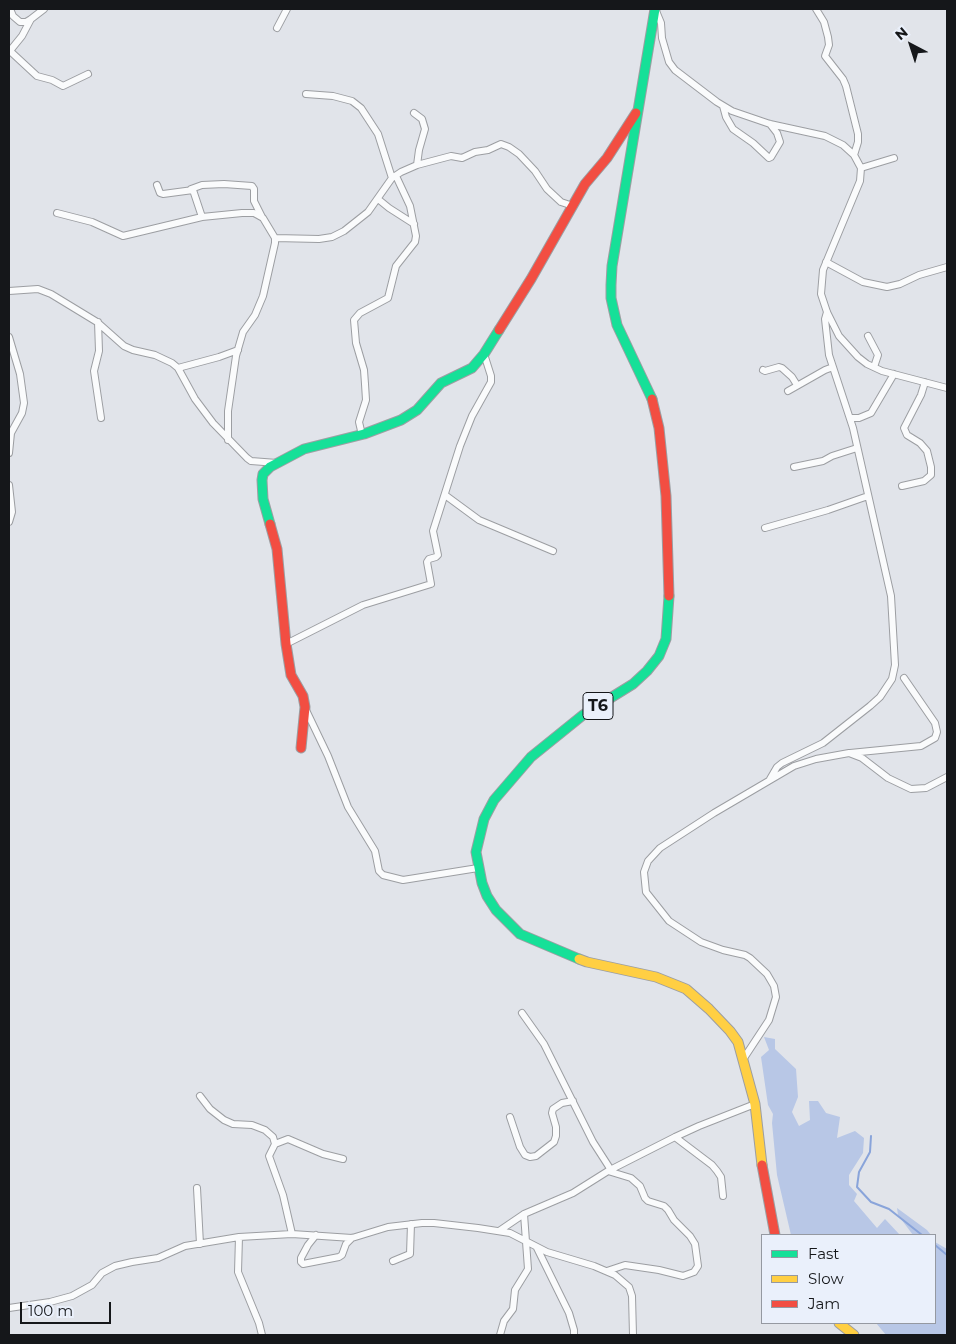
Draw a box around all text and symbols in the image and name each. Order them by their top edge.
north arrow [886,20,936,70]
text: N [891,23,911,44]
road number: T6 [583,692,613,719]
legend [761,1234,936,1324]
text: Fast [808,1244,839,1263]
text: Slow [808,1269,844,1288]
scale bar [22,1292,114,1324]
text: Jam [808,1294,840,1313]
text: 100 m [28,1301,73,1320]

